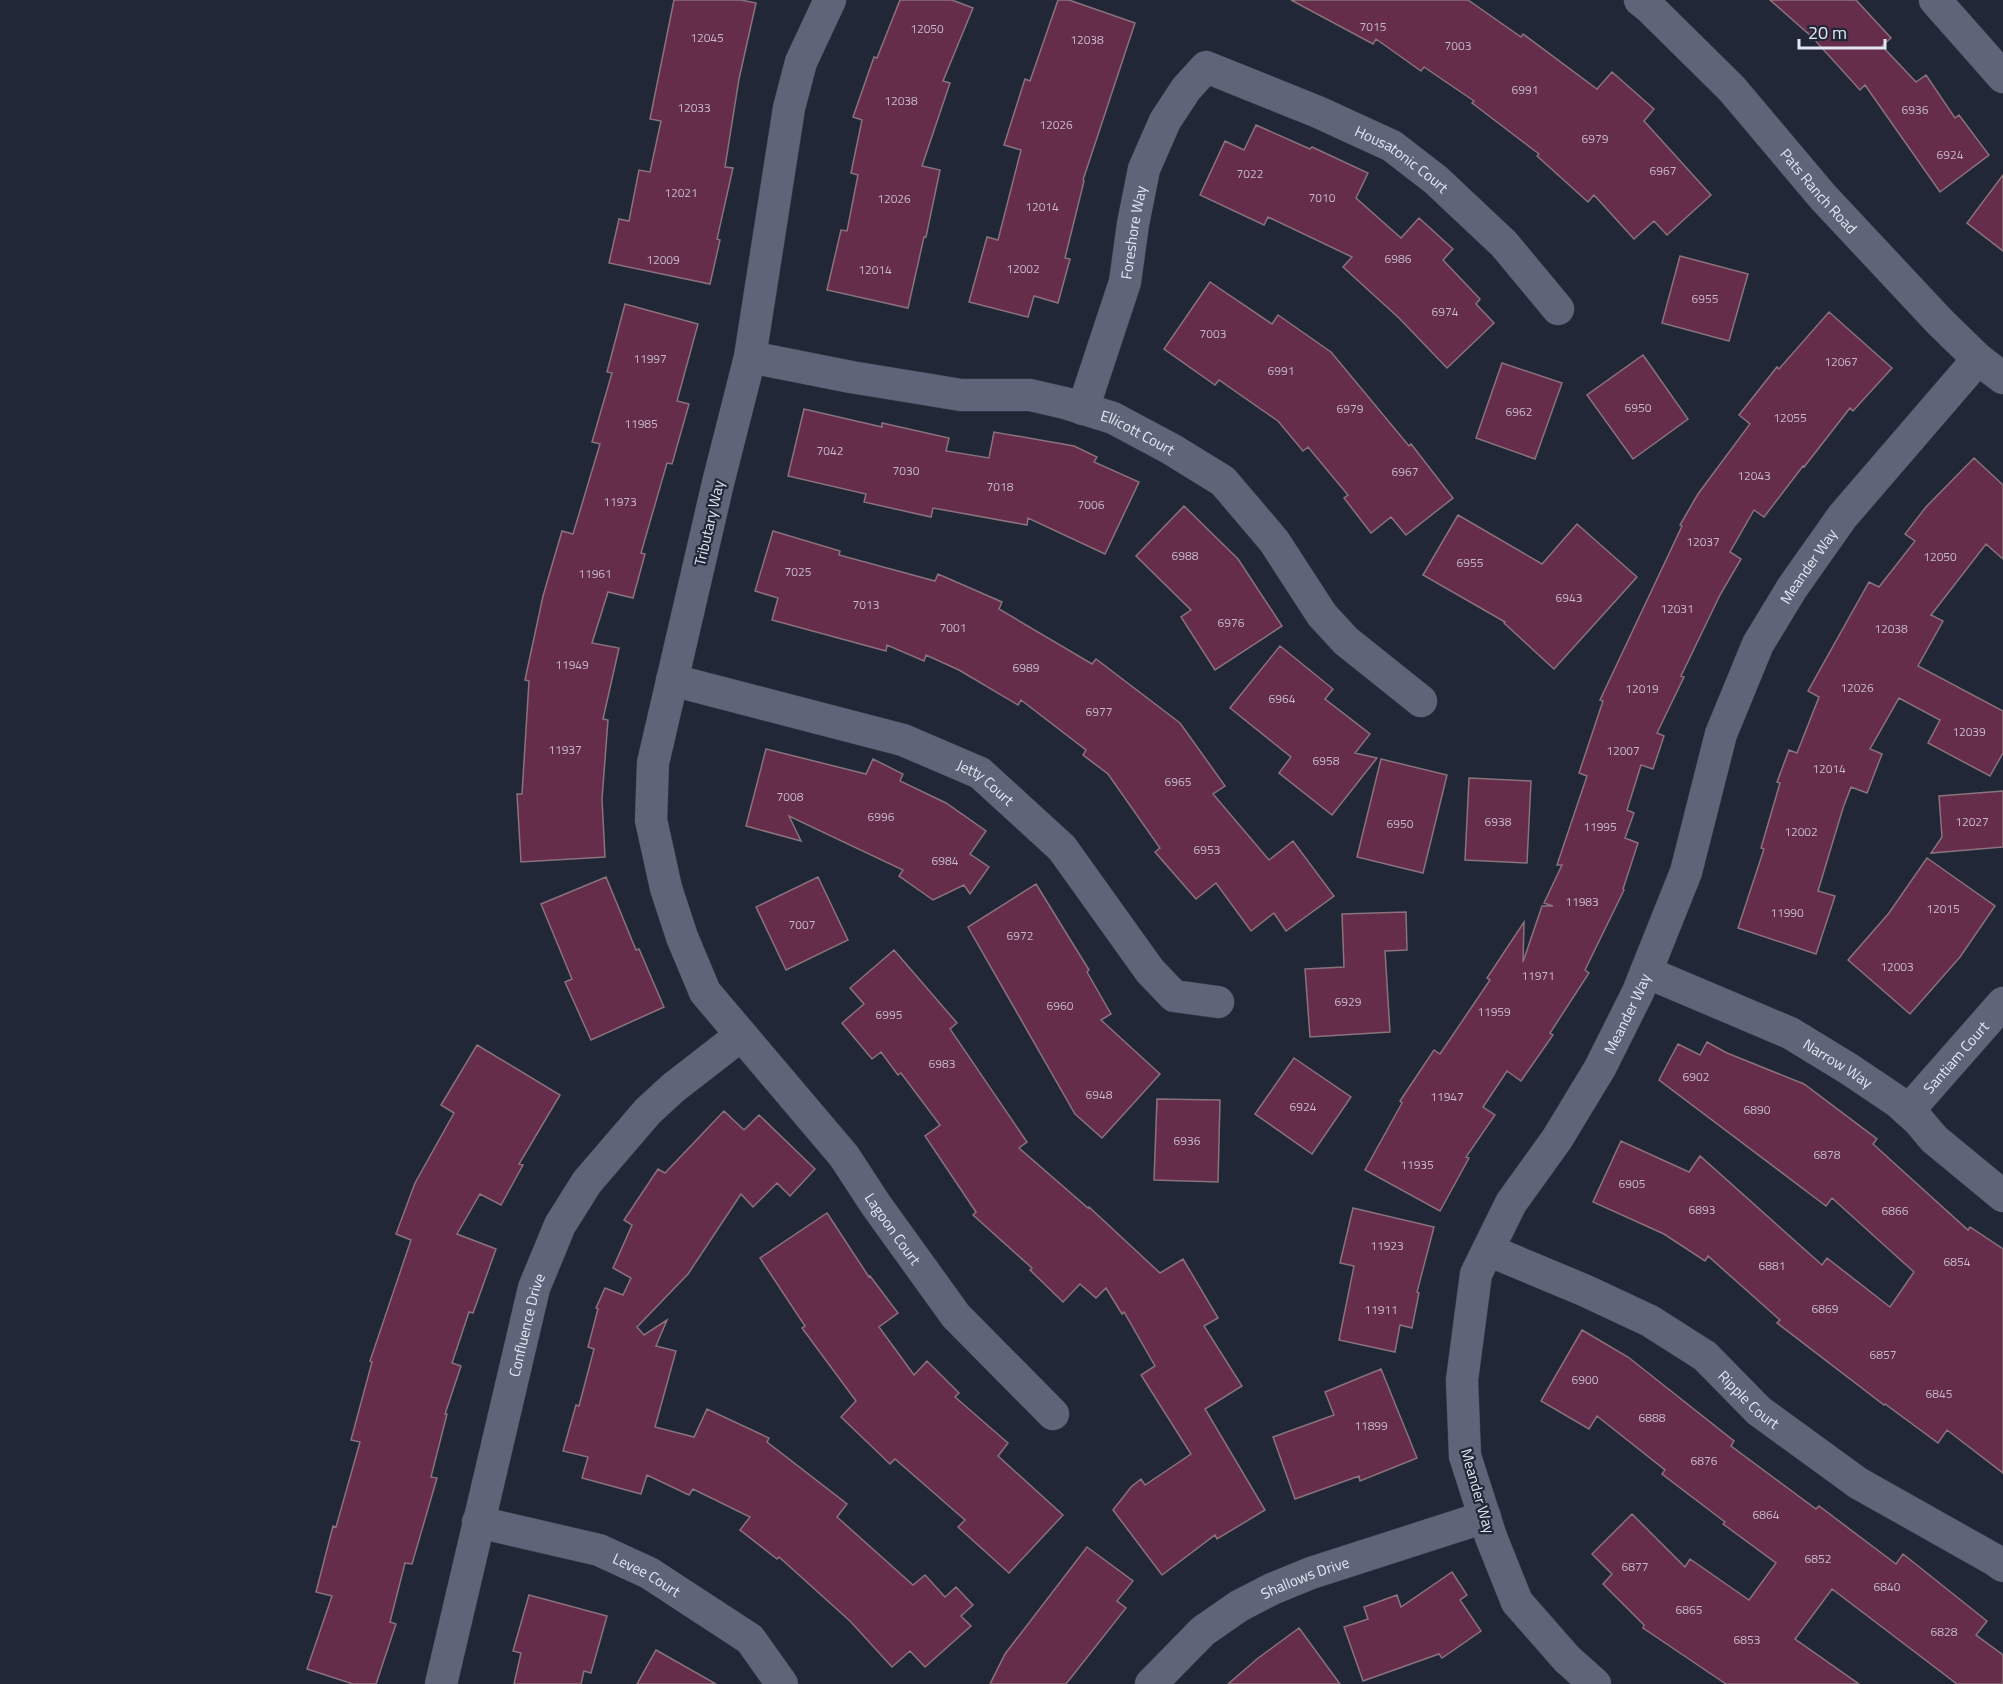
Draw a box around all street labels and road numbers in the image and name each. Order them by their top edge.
street label: Housatonic Court [1351,119,1455,199]
street label: Pats Ranch Road [1775,143,1863,239]
street label: Foreshore Way [1114,183,1152,281]
street label: Ellicott Court [1098,403,1180,461]
street label: Tributary Way [688,478,730,568]
street label: Meander Way [1774,523,1842,608]
street label: Jetty Court [953,753,1020,811]
street label: Meander Way [1597,970,1656,1058]
street label: Santiam Court [1917,1015,1994,1098]
street label: Narrow Way [1799,1032,1878,1093]
street label: Lagoon Court [859,1188,927,1270]
street label: Confluence Drive [502,1269,550,1379]
street label: Ripple Court [1713,1365,1785,1434]
street label: Meander Way [1455,1446,1501,1536]
street label: Levee Court [609,1546,686,1603]
street label: Shallows Drive [1256,1550,1352,1605]

